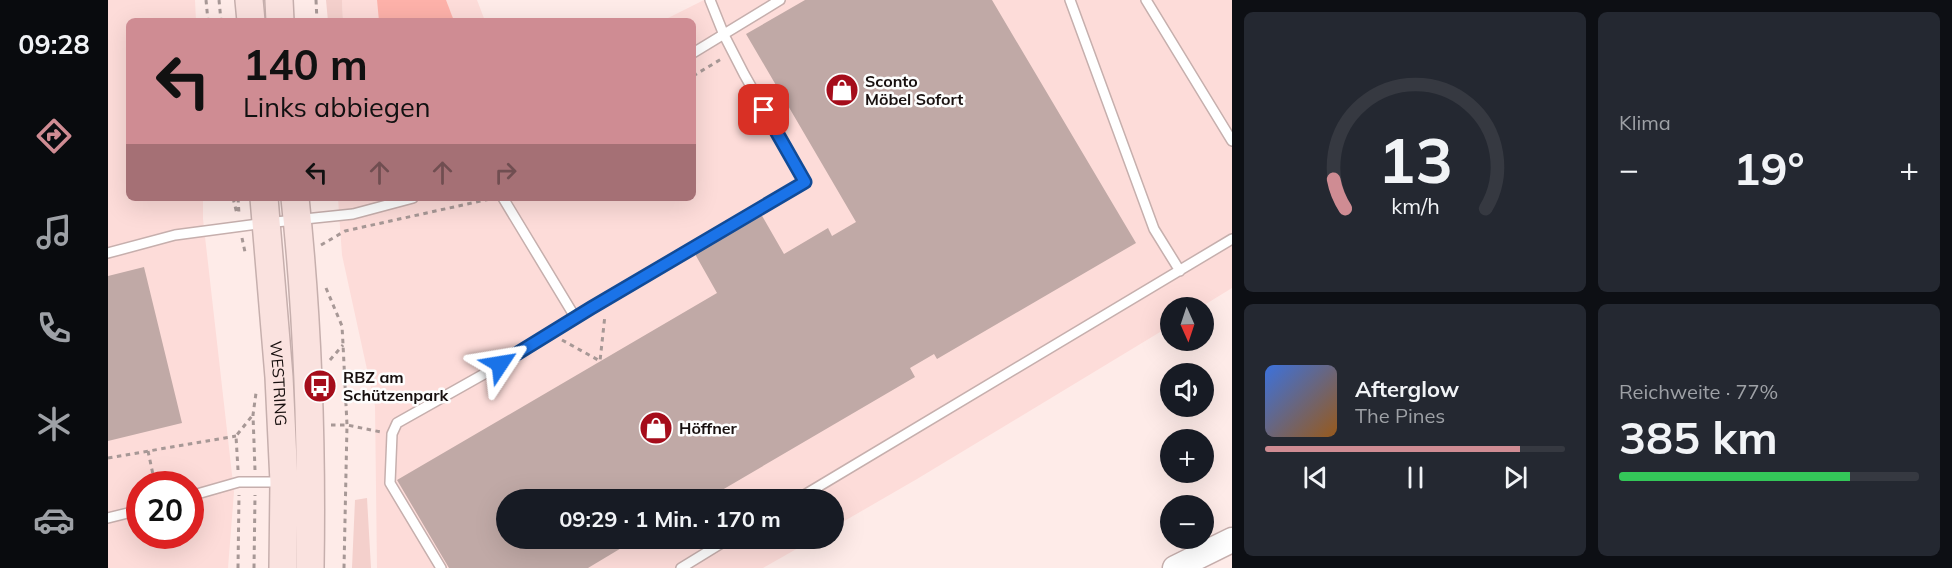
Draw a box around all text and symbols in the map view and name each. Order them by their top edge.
text: 09:28 [18,27,90,61]
text: 140 m [243,38,368,91]
icon: left [144,42,222,120]
place label: Sconto Möbel Sofort [865,71,963,109]
shop icon: Sconto Möbel Sofort [824,72,860,108]
pin [738,84,789,135]
text: Links abbiegen [243,90,431,124]
icon: arrive [747,93,780,126]
text: Klima [1619,110,1671,135]
icon: directions [33,115,75,157]
text: 13 [1378,120,1452,199]
text: 19° [1733,140,1805,196]
text: − [1619,148,1639,189]
text: + [1899,148,1919,189]
icon: left [300,156,333,189]
icon: ahead [363,156,396,189]
icon: ahead [426,156,459,189]
icon: right [489,156,522,189]
text: km/h [1391,192,1439,219]
icon: music [33,211,75,253]
north arrow [1160,297,1214,351]
map controls [1160,297,1214,549]
icon: phone [33,307,75,349]
position arrow [468,332,532,396]
street label: WESTRING [266,340,291,426]
button: sound [1160,363,1214,417]
place label: RBZ am Schützenpark [343,367,449,405]
bus stop icon: RBZ am Schützenpark [302,368,338,404]
text: Afterglow [1355,375,1459,403]
text: Reichweite · 77% [1619,379,1778,404]
icon: climate [33,403,75,445]
text: The Pines [1355,403,1445,428]
text: 385 km [1619,409,1778,465]
shop icon: Höffner [638,410,674,446]
place label: Höffner [679,418,738,438]
button: + [1160,429,1214,483]
icon: previous [1299,461,1332,494]
icon: pause [1399,461,1432,494]
icon: next [1499,461,1532,494]
speed limit sign: 20 [126,471,204,549]
button: − [1160,495,1214,549]
icon: car [33,499,75,541]
text: 09:29 · 1 Min. · 170 m [559,505,781,533]

